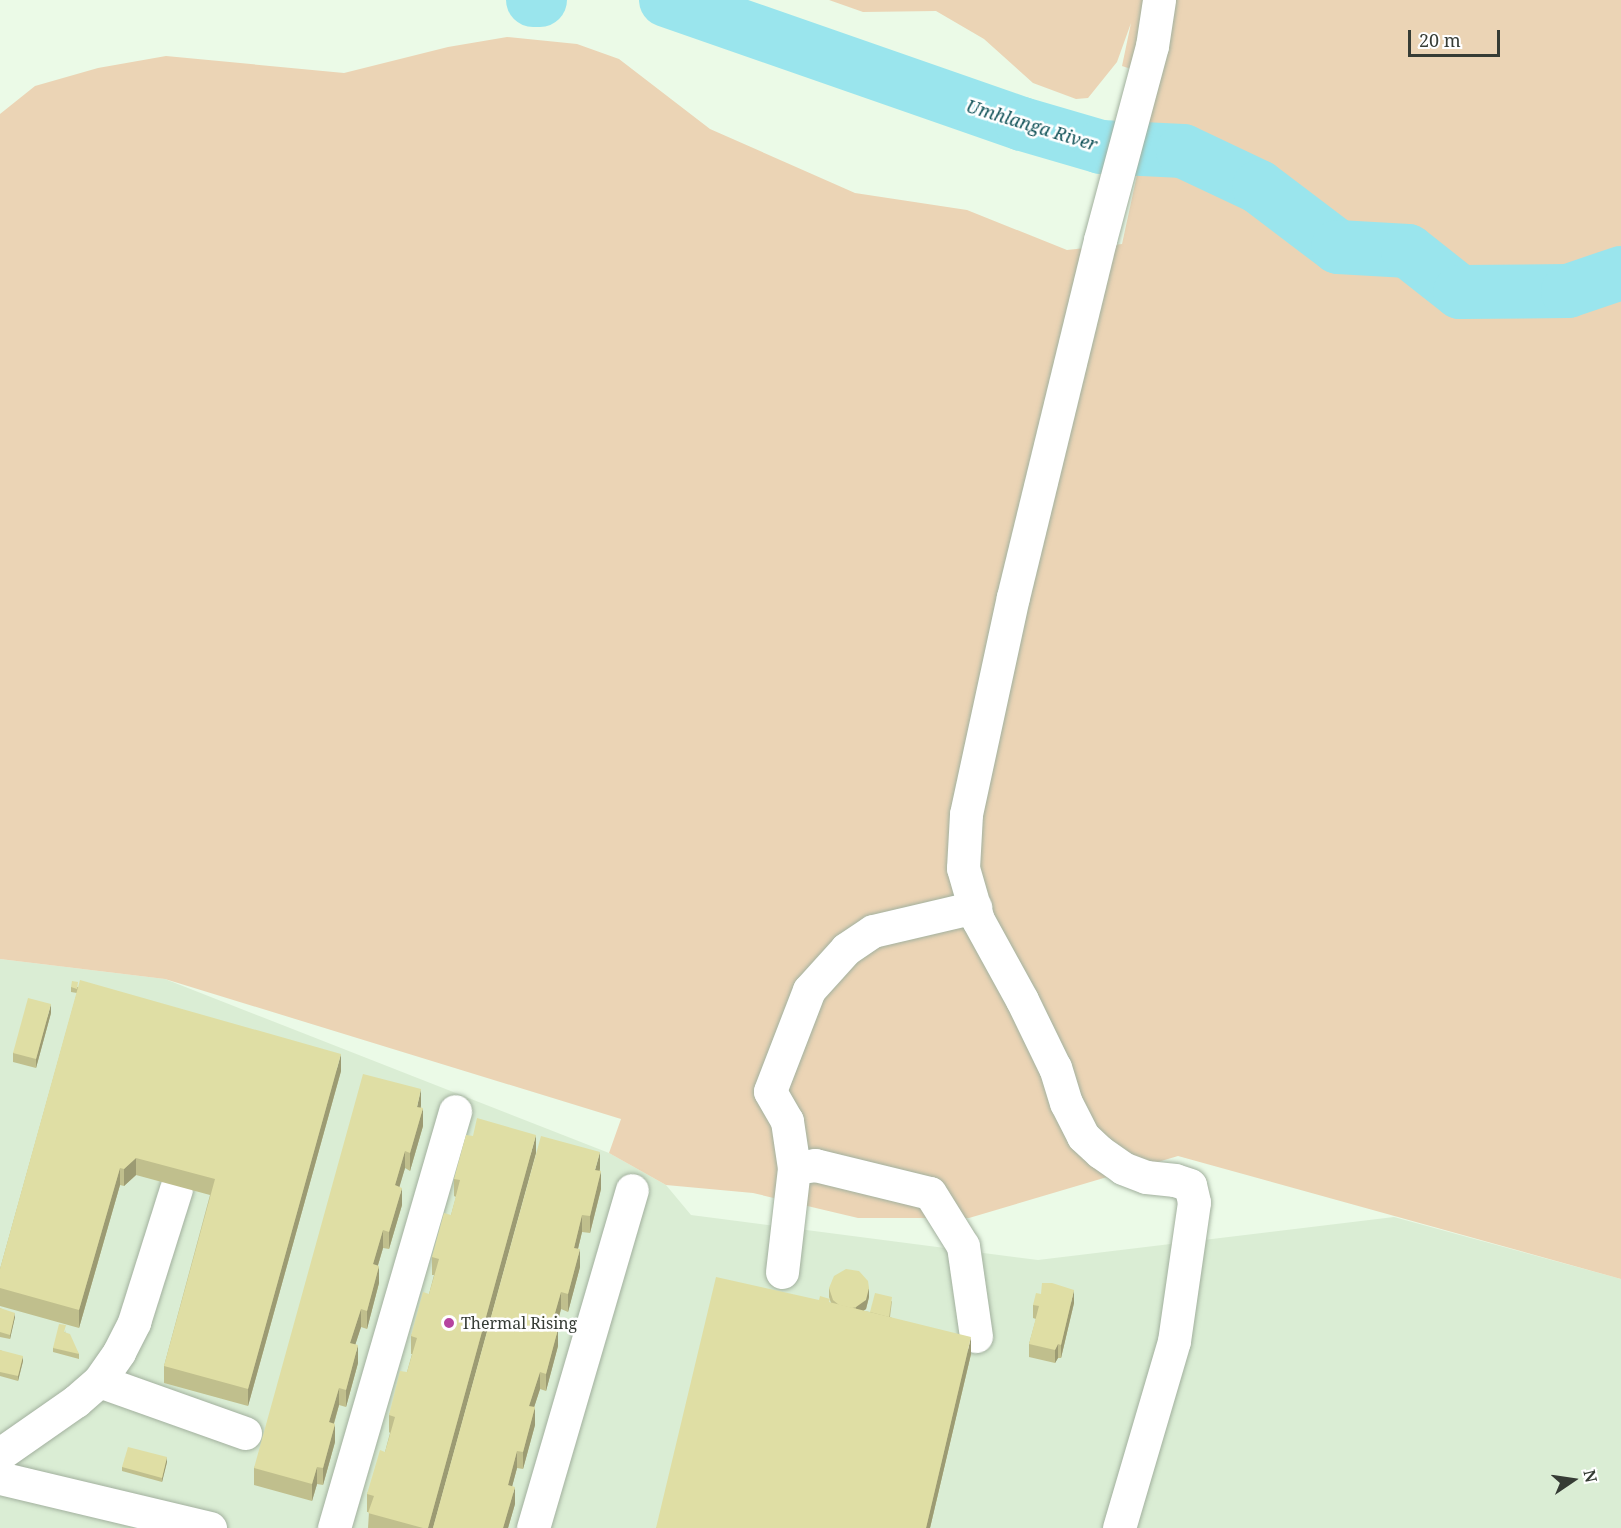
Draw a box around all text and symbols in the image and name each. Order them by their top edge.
scale bar [1411,18,1502,56]
text: 20 m [1419,28,1461,52]
water label: Umhlanga River [964,95,1100,155]
place label: Thermal Rising [461,1313,577,1333]
marker: Thermal Rising [442,1316,456,1330]
north arrow [1543,1450,1603,1510]
text: N [1578,1467,1603,1485]

